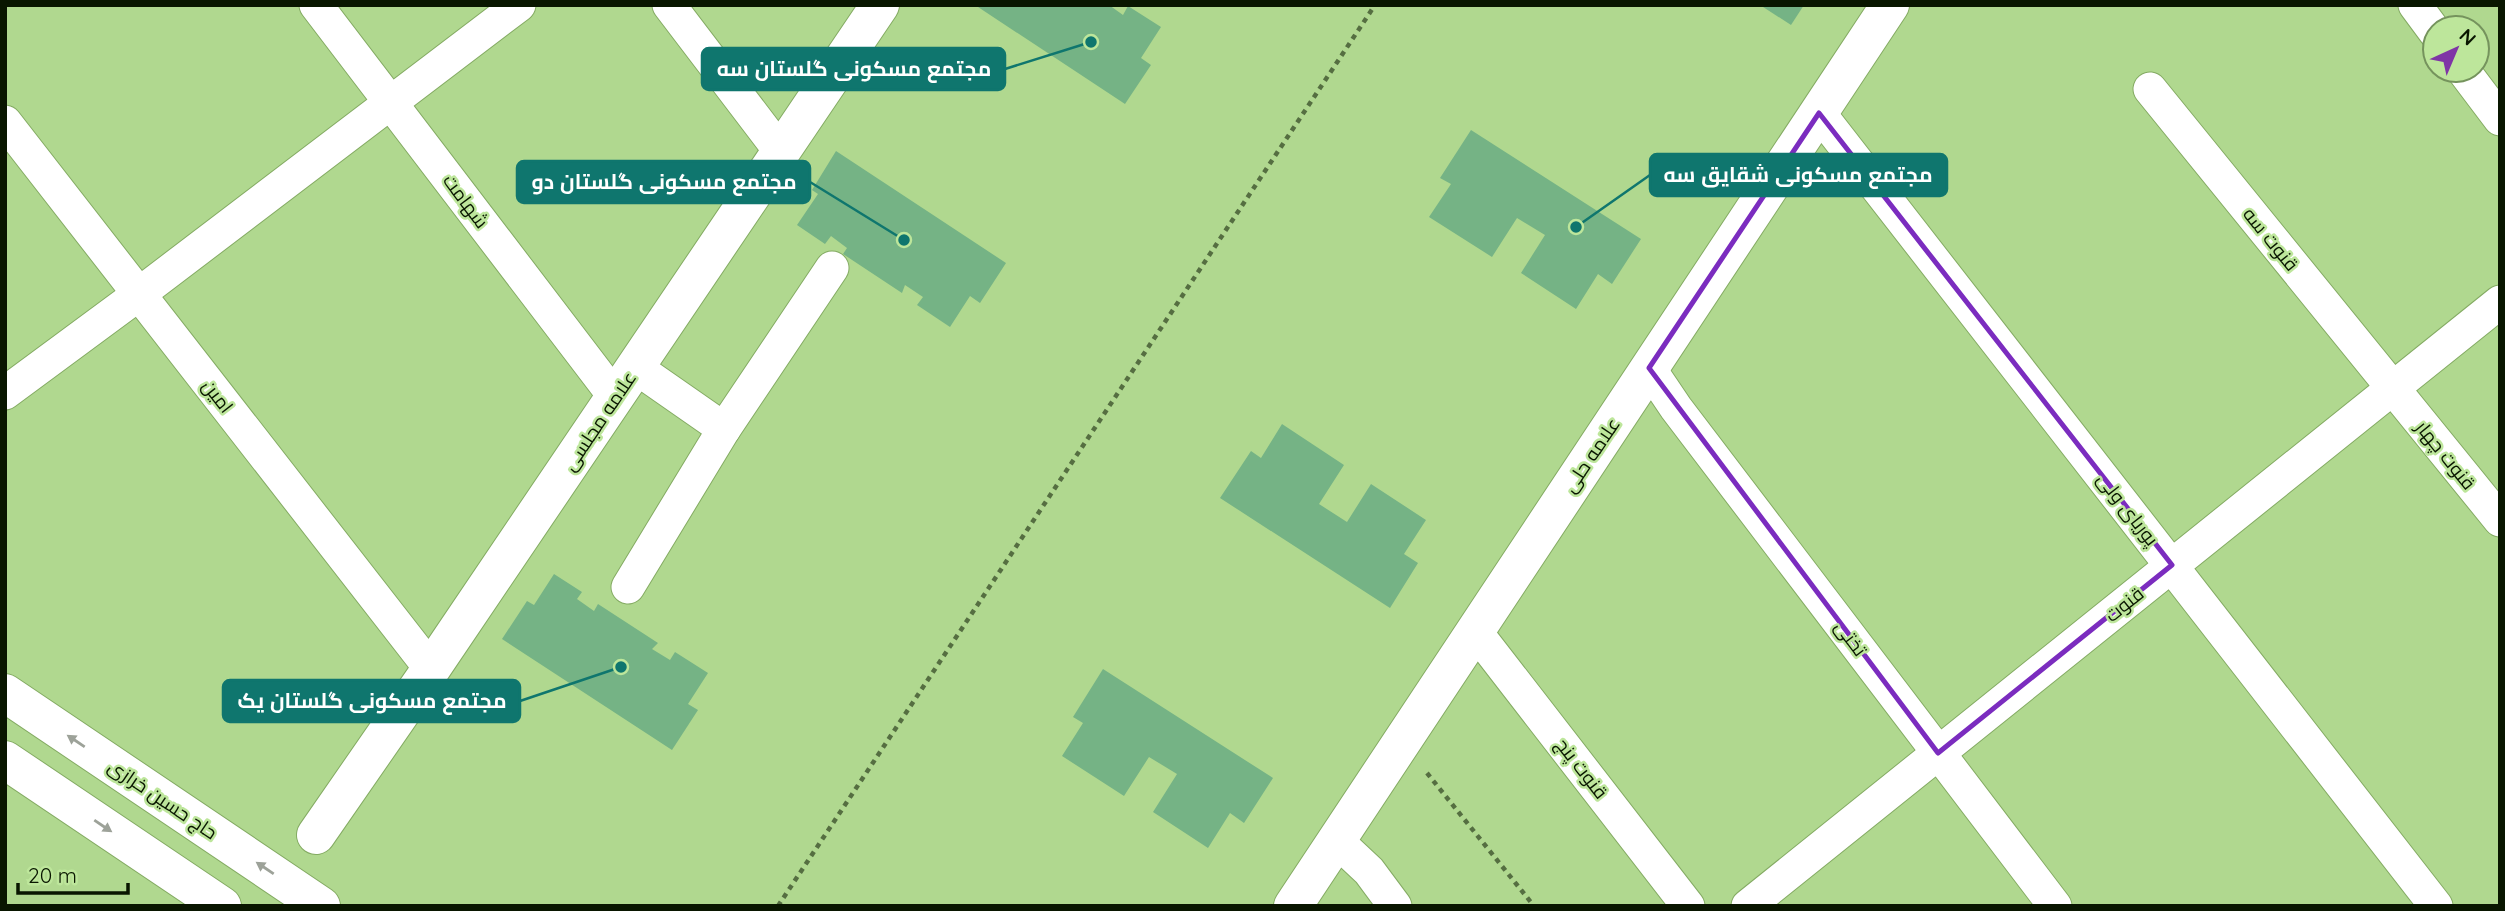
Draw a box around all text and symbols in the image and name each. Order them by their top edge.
north arrow [2421,14,2491,84]
text: N [2454,23,2481,50]
callout: مجتمع مسکونی گلستان سه [702,48,1005,90]
text: مجتمع مسکونی گلستان سه [717,55,991,83]
callout: مجتمع مسکونی شقایق سه [1650,154,1947,196]
callout: مجتمع مسکونی گلستان دو [517,161,810,203]
text: مجتمع مسکونی شقایق سه [1663,161,1933,189]
text: مجتمع مسکونی گلستان دو [531,168,797,196]
street label: شهامت [438,169,494,233]
street label: قنوت سه [2238,202,2304,276]
street label: علامه مجلسی [557,367,641,475]
street label: امین [197,374,239,418]
street label: علامه حلی [1557,413,1625,497]
street label: قنوت چهار [2409,415,2481,495]
street label: پوریای ولی [2091,468,2164,551]
street label: قنوت [2100,581,2148,627]
street label: تختی [1830,615,1872,661]
callout: مجتمع مسکونی گلستان یک [223,680,520,722]
text: مجتمع مسکونی گلستان یک [237,687,507,715]
street label: قنوت پنج [1549,733,1613,805]
one-way arrow [67,734,85,748]
street label: حاج حسین خرازی [103,754,222,846]
one-way arrow [93,819,112,832]
scale bar [18,852,128,896]
one-way arrow [256,861,274,875]
text: 20 m [28,862,77,888]

